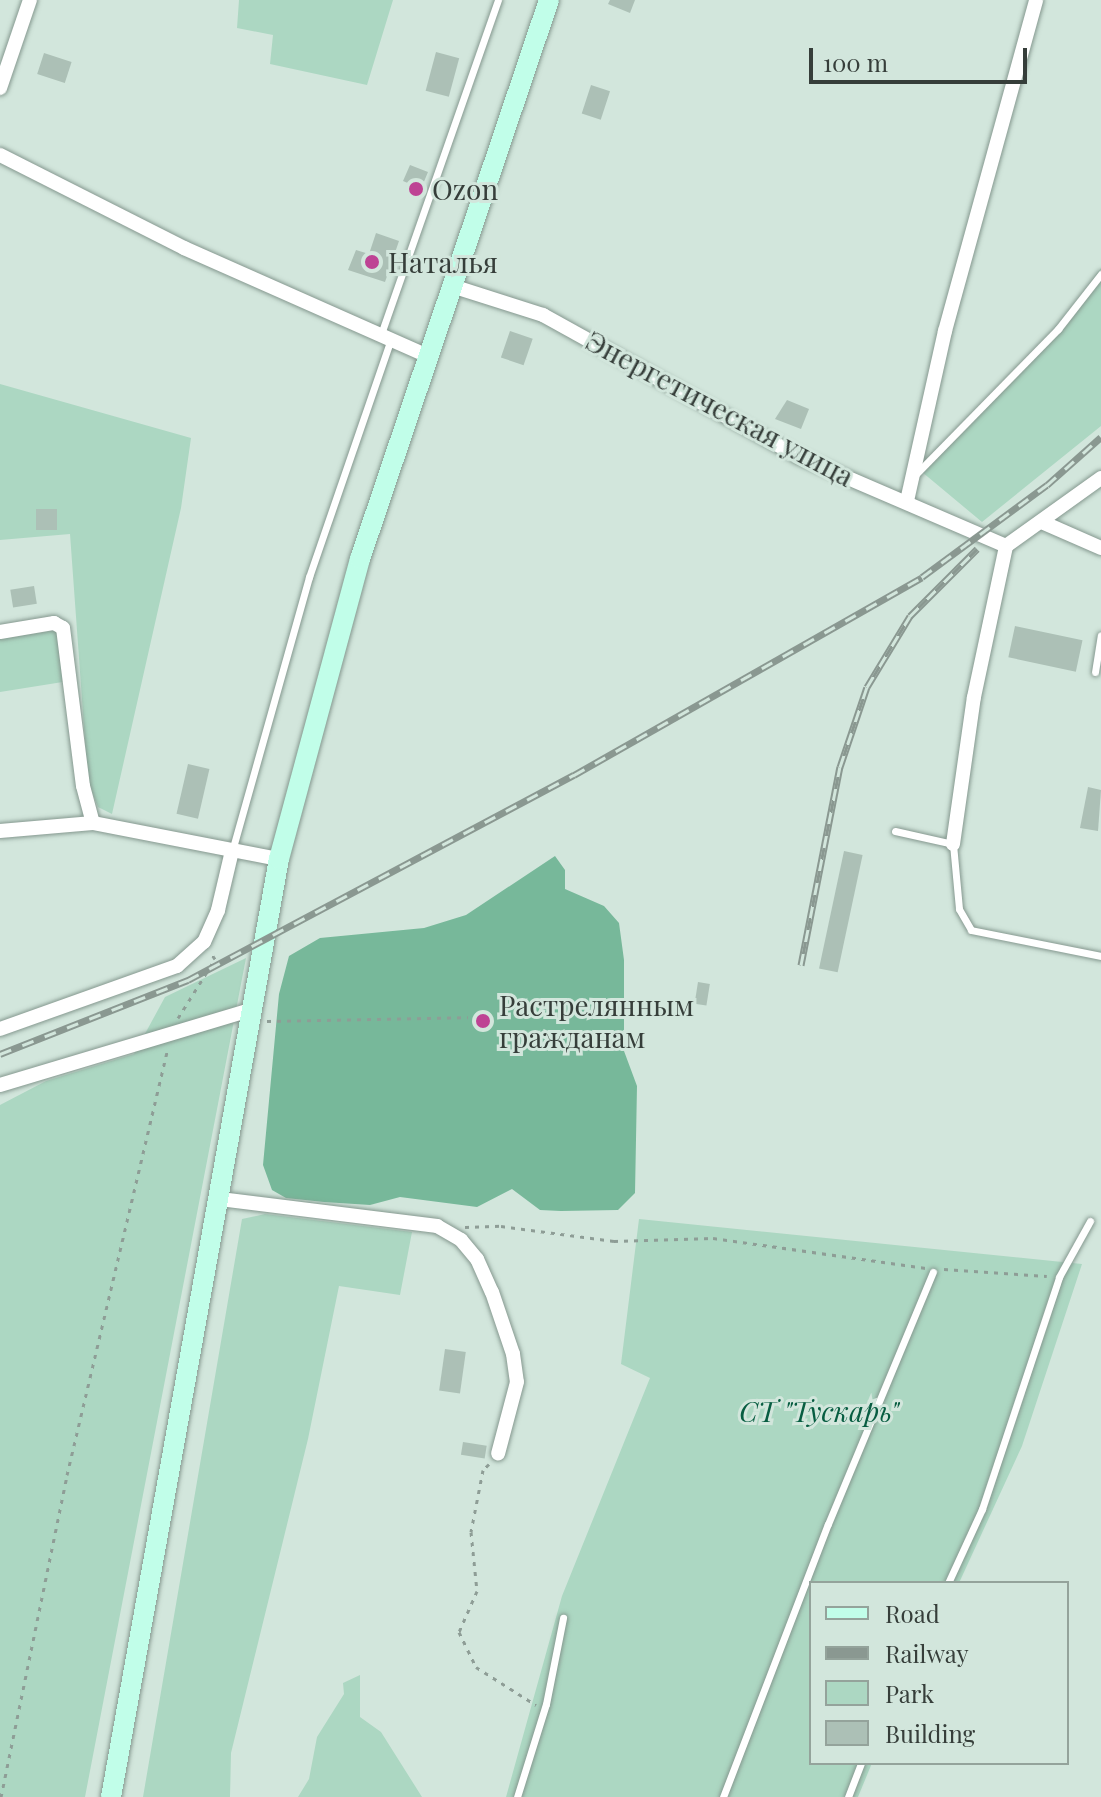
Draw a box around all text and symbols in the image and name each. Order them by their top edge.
scale bar [813,32,1031,82]
text: 100 m [823,46,888,78]
place label: Ozon [432,172,498,206]
marker: Ozon [407,180,425,198]
place label: Наталья [388,245,498,279]
marker: Наталья [363,253,381,271]
street label: Энергетическая улица [580,323,860,493]
place label: Растрелянным гражданам [499,988,694,1054]
marker: Растрелянным гражданам [474,1012,492,1030]
park label: СТ "Тускарь" [739,1394,899,1428]
legend [809,1581,1069,1765]
text: Road [885,1597,940,1629]
text: Railway [885,1637,969,1669]
text: Park [885,1677,934,1709]
text: Building [885,1717,975,1749]

